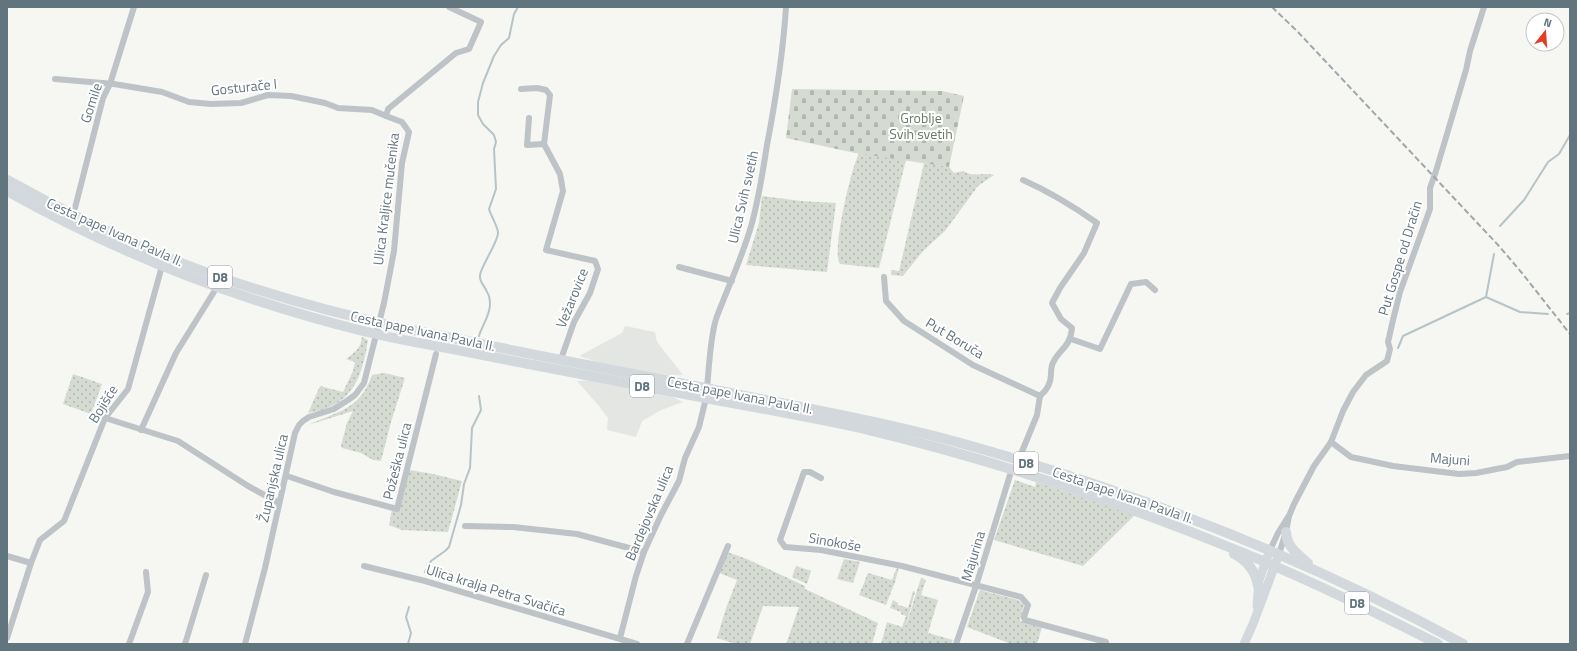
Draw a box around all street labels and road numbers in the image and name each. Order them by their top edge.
street label: Gosturače I [210,73,278,100]
street label: Gomile [74,80,107,126]
street label: Ulica Kraljice mučenika [367,131,404,266]
street label: Ulica Svih svetih [722,148,763,245]
street label: Cesta pape Ivana Pavla II. [43,192,187,271]
street label: Put Gospe od Dračin [1372,198,1427,318]
street label: Vežarovice [550,265,593,331]
road number: D8 [208,266,232,288]
street label: Cesta pape Ivana Pavla II. [349,305,498,356]
street label: Put Boruča [922,312,989,363]
street label: Cesta pape Ivana Pavla II. [666,370,815,419]
road number: D8 [630,375,654,397]
street label: Bojišće [83,380,123,427]
street label: Požeška ulica [377,420,416,502]
street label: Županjska ulica [252,432,293,524]
street label: Majuni [1429,447,1471,470]
road number: D8 [1014,452,1038,474]
street label: Cesta pape Ivana Pavla II. [1050,461,1196,529]
street label: Bardejovska ulica [619,462,678,564]
street label: Sinokoše [807,527,863,556]
street label: Majurina [955,528,990,584]
street label: Ulica kralja Petra Svačića [424,558,569,621]
road number: D8 [1345,592,1369,614]

